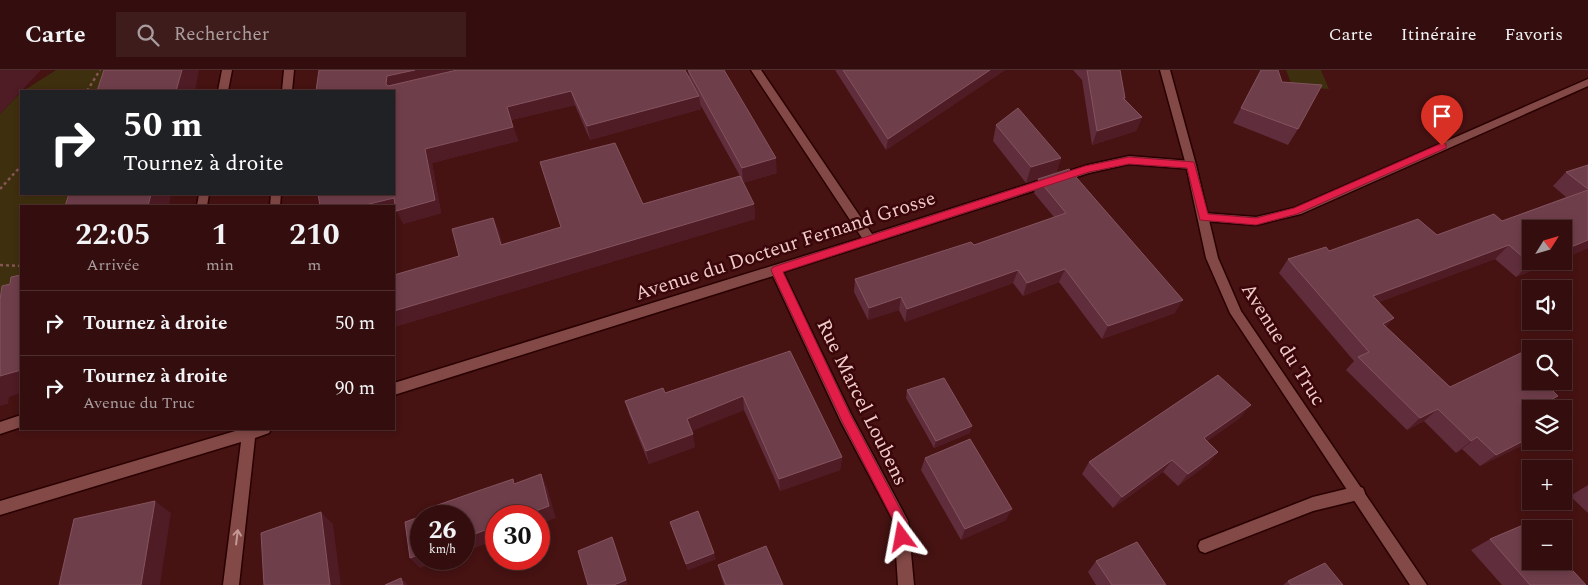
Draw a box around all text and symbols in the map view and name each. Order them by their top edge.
search box [116,12,466,57]
text: Carte [25,17,86,53]
text: Rechercher [174,20,269,49]
icon: search [134,21,162,49]
text: Carte [1329,21,1373,48]
text: Itinéraire [1401,21,1477,48]
text: Favoris [1505,21,1563,48]
pin [1421,95,1463,146]
text: 50 m [123,99,203,152]
icon: arrive [1428,102,1456,130]
icon: right [40,110,105,175]
text: Tournez à droite [123,147,284,180]
street label: Avenue du Docteur Fernand Grosse [631,183,940,309]
text: 22:05 [75,212,151,258]
text: 1 [211,212,228,258]
text: 210 [289,212,340,258]
north arrow [1522,220,1572,270]
map controls [1522,220,1572,570]
text: Arrivée [87,253,139,277]
text: min [206,253,234,277]
text: m [308,253,321,277]
street label: Avenue du Truc [1233,277,1333,412]
button: sound [1522,280,1572,330]
icon: right [40,309,68,337]
text: Tournez à droite [83,309,227,338]
text: 50 m [335,309,375,338]
street label: Rue Marcel Loubens [809,314,915,491]
button: search [1522,340,1572,390]
text: Tournez à droite [83,362,227,391]
icon: right [40,374,68,402]
text: 90 m [335,374,375,403]
text: Avenue du Truc [83,391,195,415]
button: layers [1522,400,1572,450]
button: + [1522,460,1572,510]
speed limit sign: 30 [485,505,550,570]
position arrow [875,510,927,562]
text: 26 [428,512,457,550]
button: − [1522,520,1572,570]
one-way arrow [232,529,242,545]
text: km/h [429,540,456,559]

